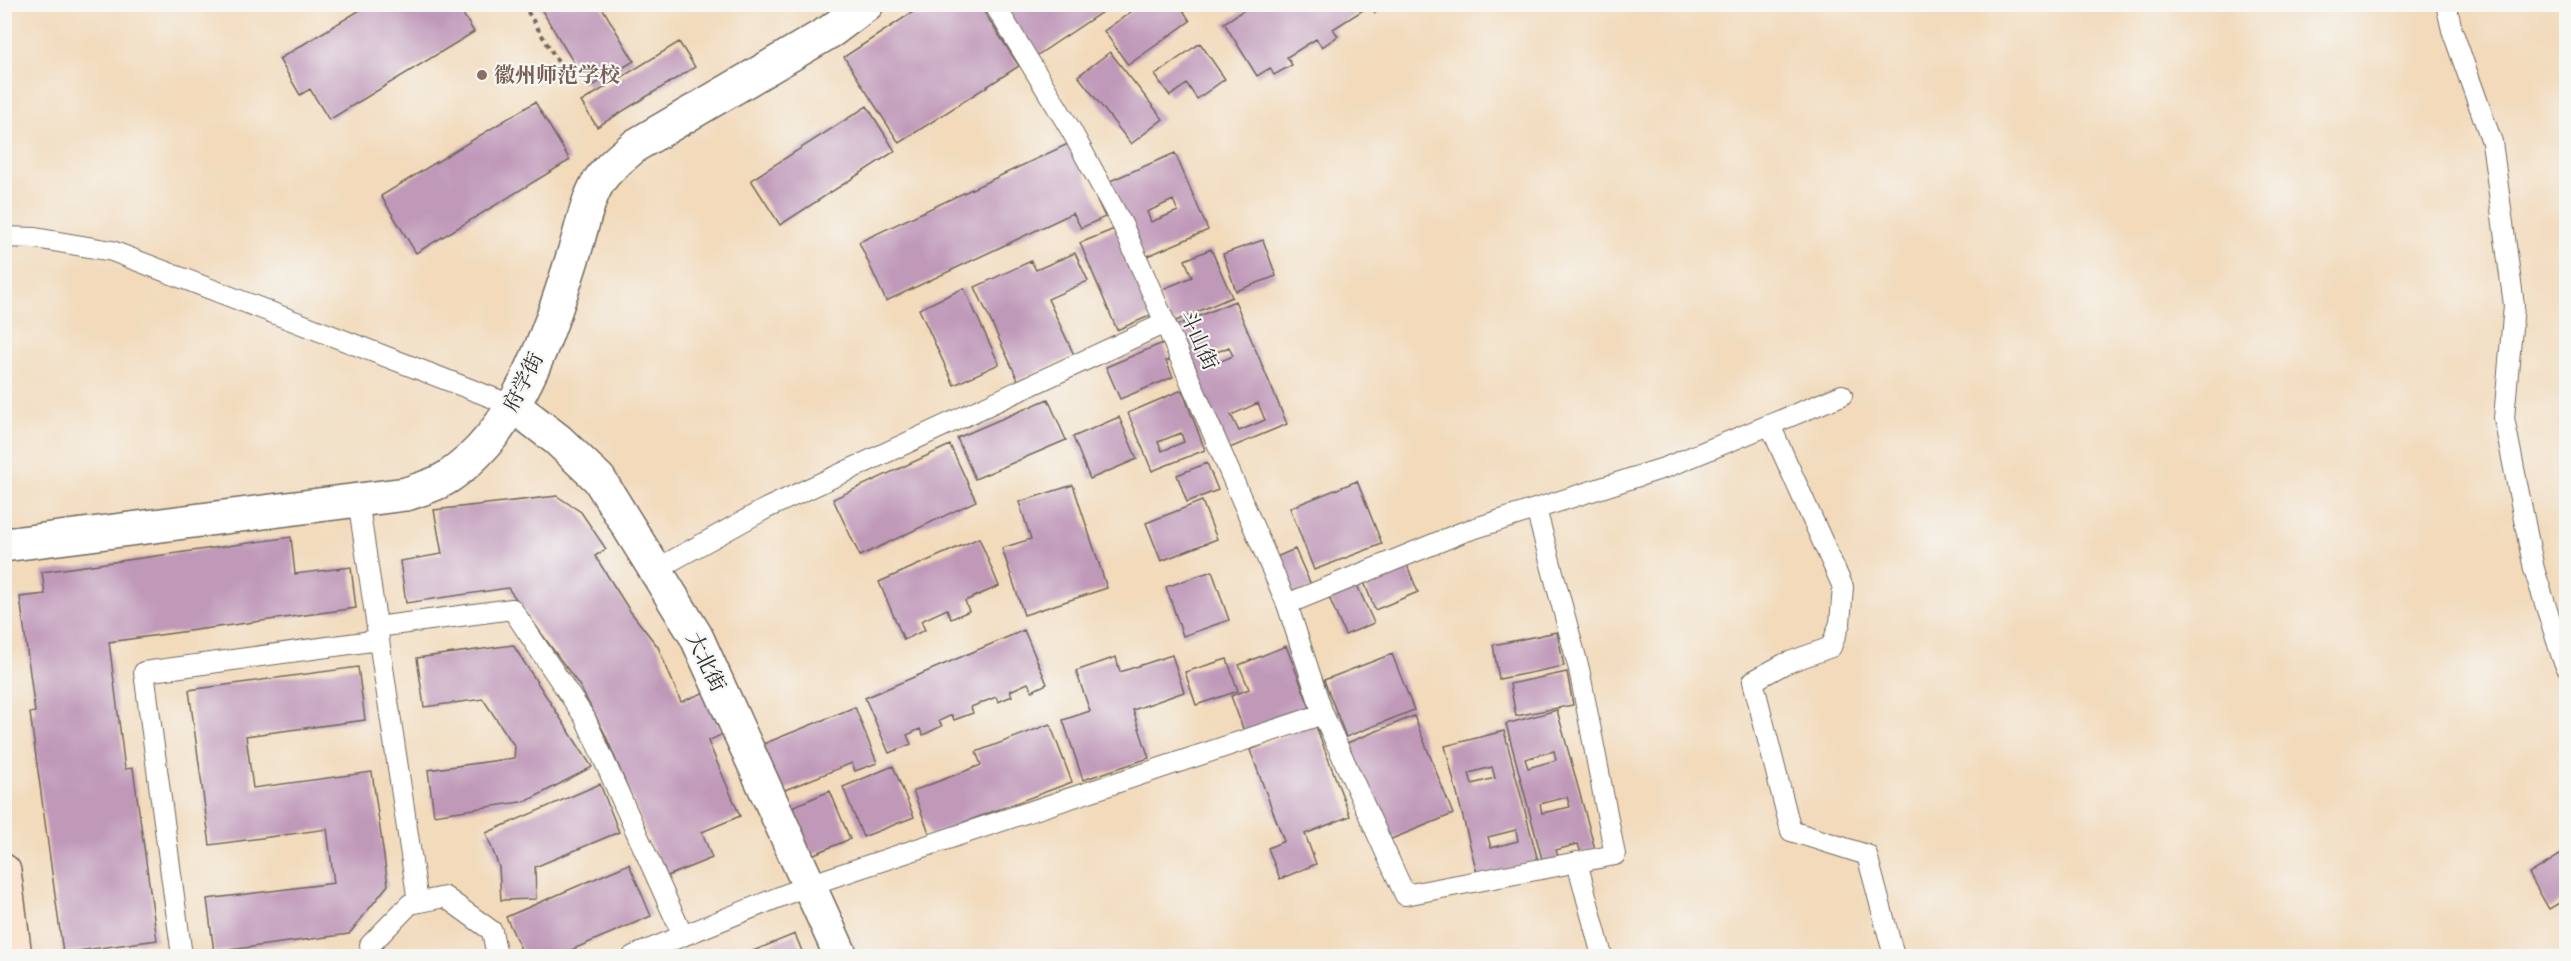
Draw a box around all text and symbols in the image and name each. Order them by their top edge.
place label: 徽州师范学校 [494,63,620,87]
marker: 徽州师范学校 [475,68,489,82]
street label: 斗山街 [1175,306,1223,374]
street label: 府学街 [498,348,548,416]
street label: 大北街 [681,628,731,696]

